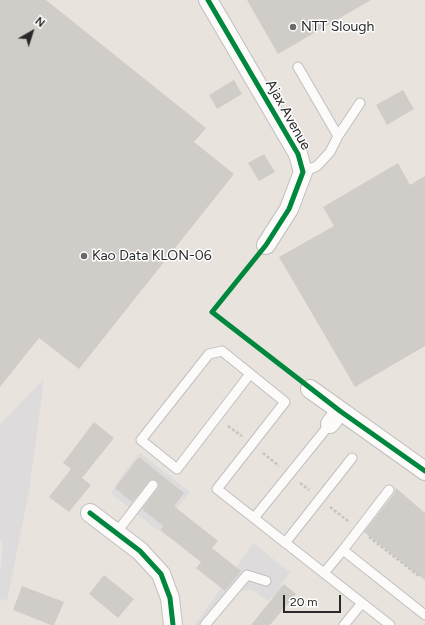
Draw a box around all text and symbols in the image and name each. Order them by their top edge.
north arrow [12,12,52,52]
text: N [32,15,47,30]
place label: NTT Slough [301,19,374,35]
marker: NTT Slough [288,22,298,32]
street label: Ajax Avenue [262,77,314,153]
place label: Kao Data KLON-06 [92,248,212,264]
marker: Kao Data KLON-06 [79,251,89,261]
scale bar [285,587,343,613]
text: 20 m [290,595,318,609]

